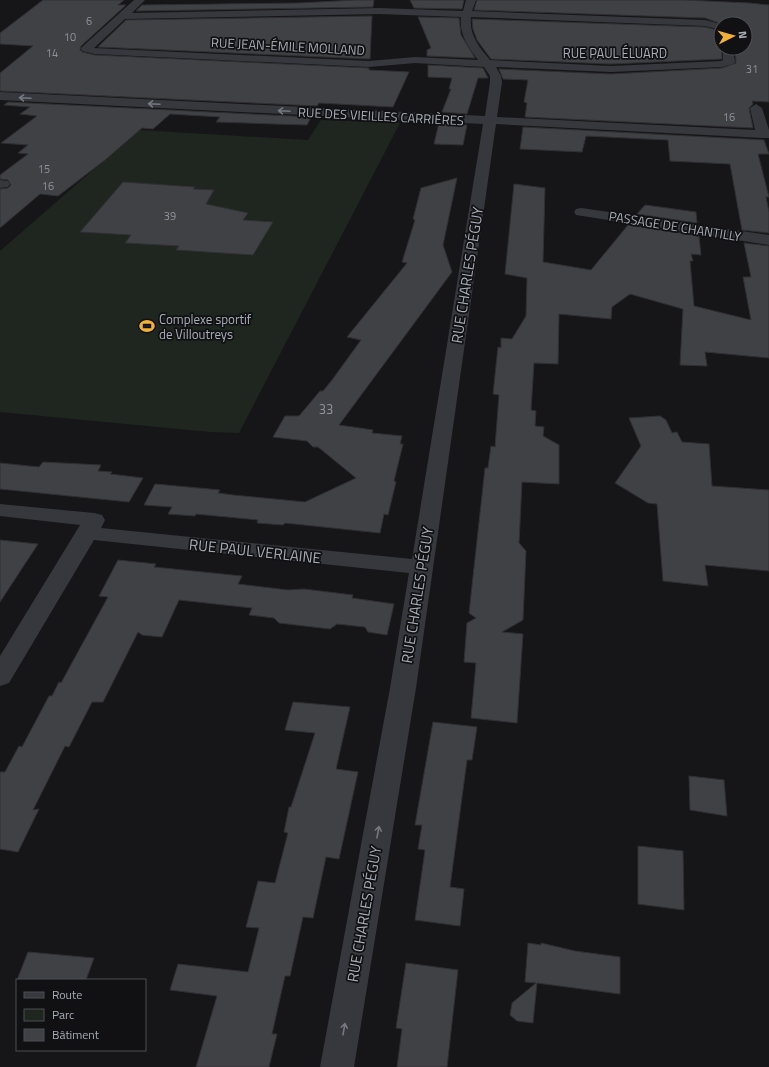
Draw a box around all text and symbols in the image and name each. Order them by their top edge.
house number: 6 [86,13,92,29]
north arrow [713,16,753,56]
house number: 10 [64,29,76,45]
text: N [735,30,751,40]
street label: RUE JEAN-ÉMILE MOLLAND [211,32,365,60]
street label: RUE PAUL ÉLUARD [563,43,667,63]
house number: 14 [46,45,58,61]
house number: 31 [746,61,758,77]
one-way arrow [19,94,32,101]
one-way arrow [148,101,161,108]
street label: RUE DES VIEILLES CARRIÈRES [298,102,464,130]
one-way arrow [278,107,291,115]
house number: 16 [723,109,735,125]
house number: 15 [38,161,50,177]
house number: 16 [42,178,54,194]
street label: RUE CHARLES PÉGUY [445,205,489,345]
street label: PASSAGE DE CHANTILLY [607,206,743,246]
house number: 39 [164,208,176,224]
place label: Complexe sportif de Villoutreys [159,309,252,344]
sports icon: Complexe sportif de Villoutreys [138,317,156,335]
house number: 33 [319,399,333,419]
street label: RUE CHARLES PÉGUY [395,525,439,665]
street label: RUE PAUL VERLAINE [188,533,322,569]
one-way arrow [374,825,382,838]
street label: RUE CHARLES PÉGUY [341,844,387,984]
legend [16,979,146,1051]
text: Route [52,985,82,1004]
text: Parc [52,1005,74,1024]
one-way arrow [340,1022,348,1035]
text: Bâtiment [52,1025,100,1044]

